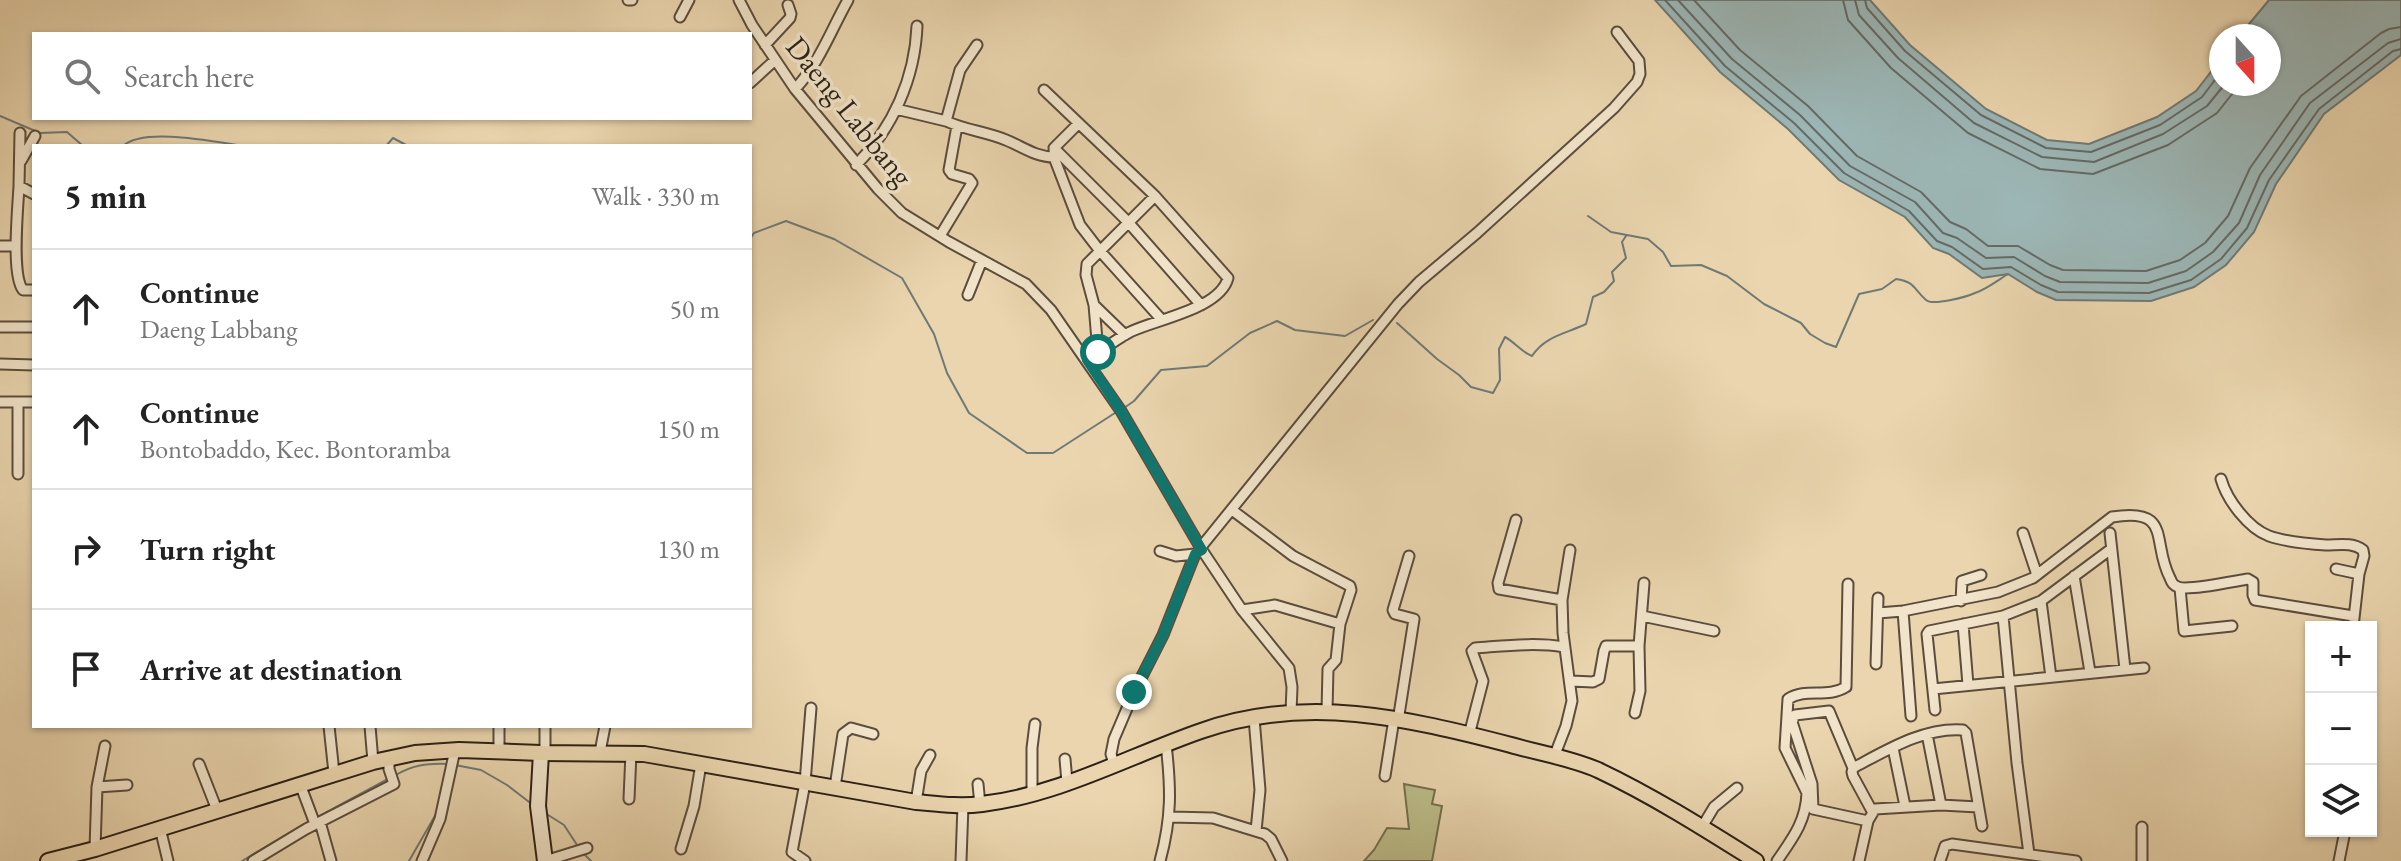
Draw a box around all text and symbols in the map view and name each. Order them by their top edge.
north arrow [2209,24,2281,96]
street label: Daeng Labbang [778,28,923,195]
search box [32,32,752,120]
icon: search [60,54,104,98]
text: Search here [124,57,254,96]
text: 5 min [64,174,147,218]
text: Walk · 330 m [592,179,720,213]
text: Continue [140,273,259,312]
icon: ahead [64,287,108,331]
text: 50 m [670,292,720,326]
text: Daeng Labbang [140,312,298,346]
route start [1080,334,1116,370]
text: Continue [140,393,259,432]
icon: ahead [64,407,108,451]
text: 150 m [657,412,720,446]
text: Bontobaddo, Kec. Bontoramba [140,432,451,466]
icon: right [64,527,108,571]
text: Turn right [140,530,276,569]
text: 130 m [657,532,720,566]
map controls [2305,621,2377,837]
button: + [2305,621,2377,693]
icon: arrive [64,647,108,691]
text: Arrive at destination [140,650,402,689]
route end [1116,674,1152,710]
button: − [2305,693,2377,765]
button: layers [2305,765,2377,837]

